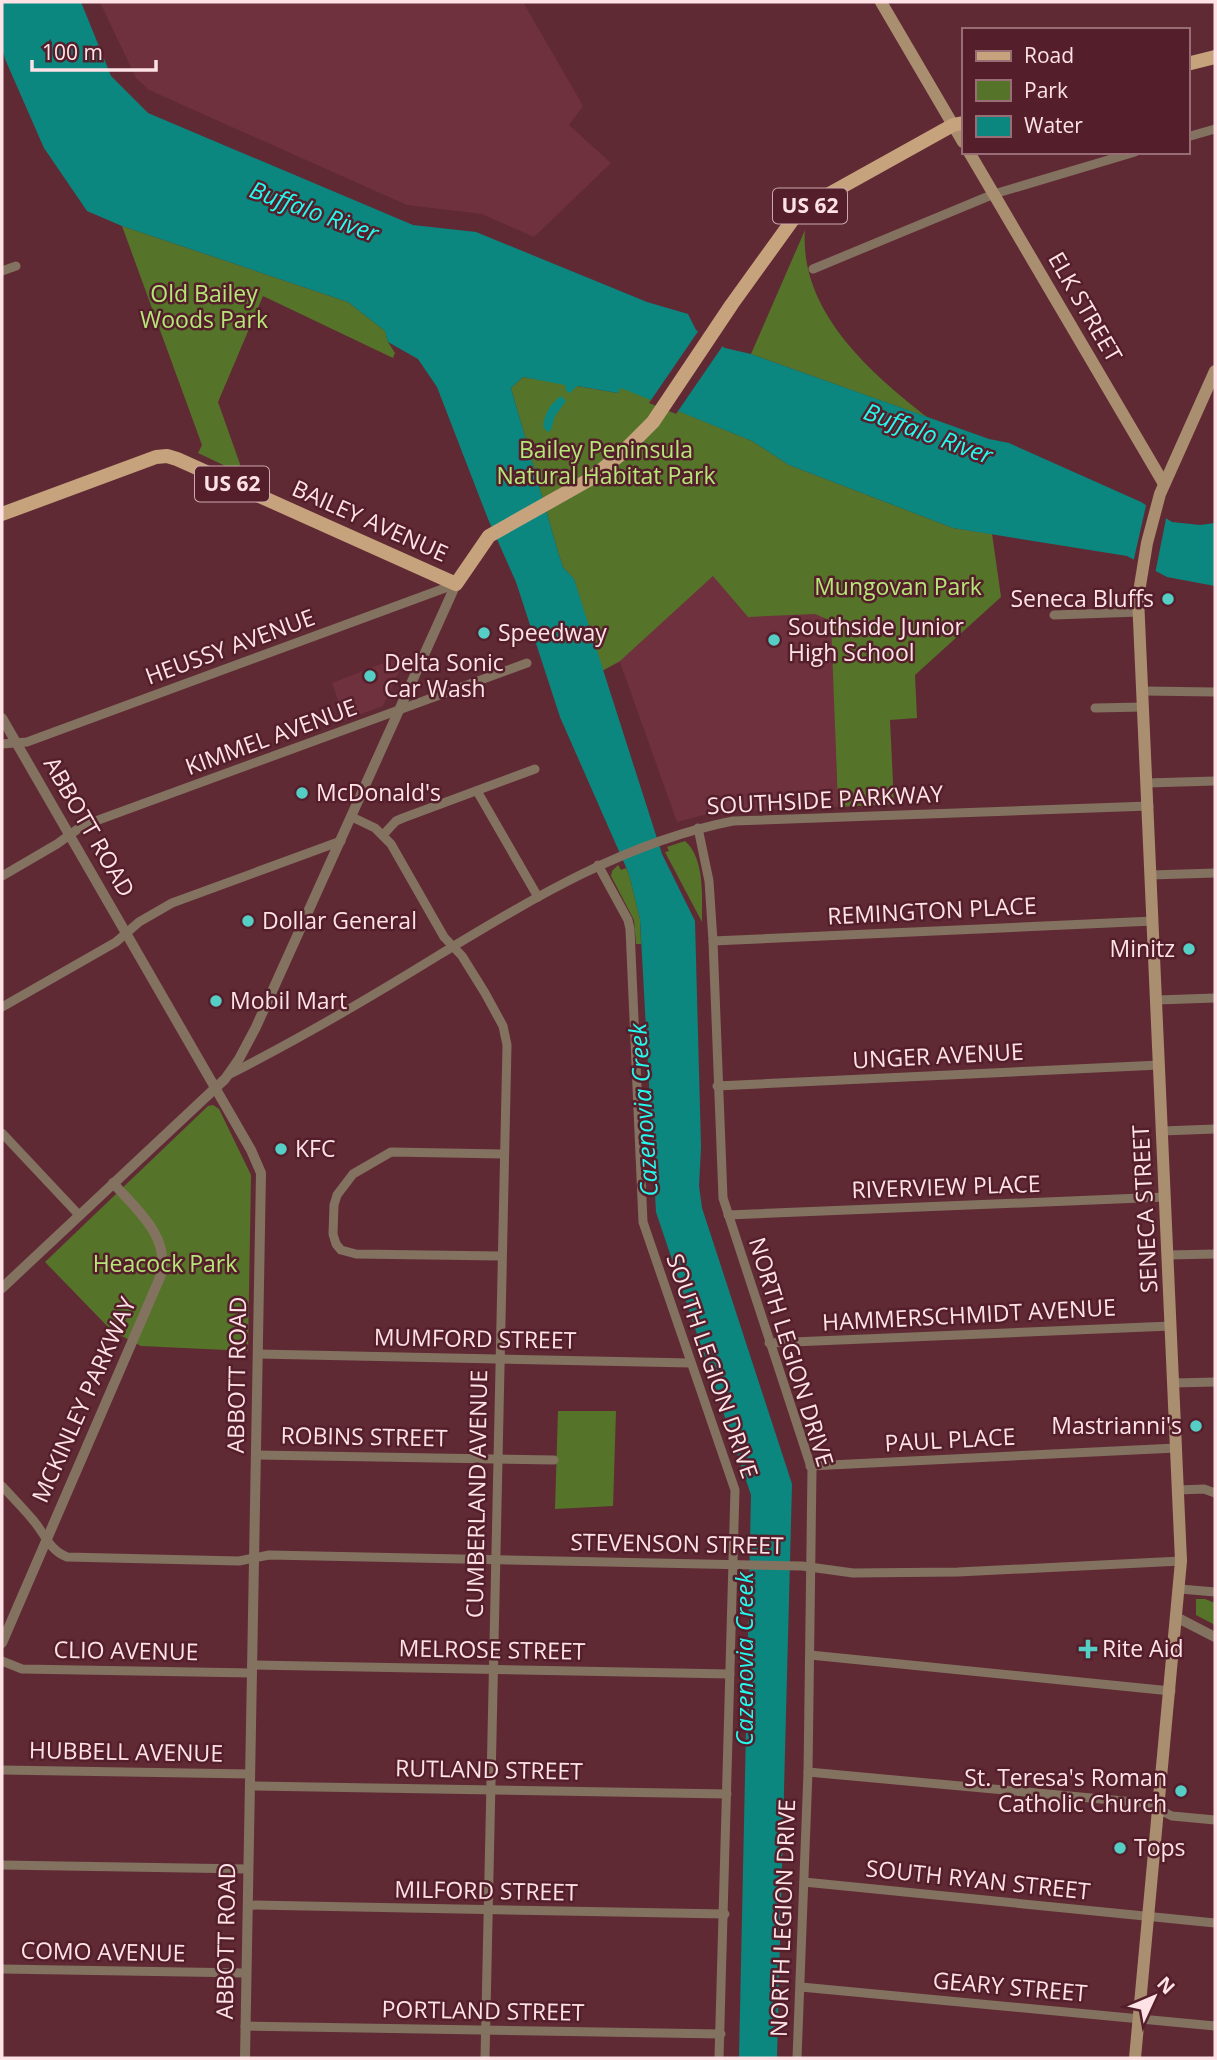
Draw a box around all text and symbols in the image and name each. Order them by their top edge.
scale bar [32,28,156,72]
legend [962,28,1189,154]
text: 100 m [42,38,103,66]
text: Road [1024,41,1074,69]
text: Park [1024,76,1068,104]
text: Water [1024,111,1083,139]
water label: Buffalo River [245,172,385,250]
road number: US 62 [773,188,847,224]
street label: ELK STREET [1041,245,1131,368]
park label: Old Bailey Woods Park [140,277,268,335]
water label: Buffalo River [859,394,999,472]
park label: Bailey Peninsula Natural Habitat Park [496,433,716,491]
road number: US 62 [195,466,269,502]
street label: BAILEY AVENUE [287,471,453,569]
park label: Mungovan Park [814,570,982,602]
place label: Seneca Bluffs [1010,582,1154,614]
marker: Seneca Bluffs [1160,591,1176,607]
street label: HEUSSY AVENUE [140,601,319,692]
place label: Southside Junior High School [788,610,965,668]
place label: Speedway [498,616,607,648]
marker: Speedway [476,625,492,641]
marker: Southside Junior High School [766,632,782,648]
place label: Delta Sonic Car Wash [384,646,504,704]
marker: Delta Sonic Car Wash [362,668,378,684]
street label: KIMMEL AVENUE [180,690,361,782]
street label: ABBOTT ROAD [37,751,143,902]
place label: McDonald's [316,776,441,808]
street label: SOUTHSIDE PARKWAY [706,777,944,821]
marker: McDonald's [294,785,310,801]
street label: REMINGTON PLACE [826,889,1037,931]
place label: Dollar General [262,904,417,936]
marker: Dollar General [240,913,256,929]
place label: Minitz [1110,932,1175,964]
marker: Minitz [1181,941,1197,957]
place label: Mobil Mart [230,984,347,1016]
marker: Mobil Mart [208,993,224,1009]
water label: Cazenovia Creek [620,1021,665,1198]
street label: UNGER AVENUE [851,1035,1025,1075]
street label: SENECA STREET [1124,1124,1164,1294]
place label: KFC [295,1132,335,1164]
marker: KFC [273,1141,289,1157]
street label: RIVERVIEW PLACE [851,1167,1041,1205]
street label: NORTH LEGION DRIVE [742,1233,842,1470]
park label: Heacock Park [93,1247,237,1279]
street label: SOUTH LEGION DRIVE [659,1249,766,1482]
street label: HAMMERSCHMIDT AVENUE [821,1290,1117,1338]
street label: MCKINLEY PARKWAY [23,1292,143,1507]
street label: ABBOTT ROAD [219,1296,253,1454]
street label: MUMFORD STREET [374,1320,577,1356]
street label: CUMBERLAND AVENUE [458,1370,494,1618]
place label: Mastrianni's [1051,1409,1182,1441]
marker: Mastrianni's [1188,1418,1204,1434]
street label: ROBINS STREET [280,1419,448,1453]
street label: PAUL PLACE [884,1420,1016,1458]
street label: STEVENSON STREET [570,1525,784,1561]
water label: Cazenovia Creek [727,1571,760,1746]
street label: MELROSE STREET [398,1631,586,1667]
place label: Rite Aid [1102,1632,1184,1664]
street label: CLIO AVENUE [53,1633,199,1667]
marker: Rite Aid [1080,1641,1096,1657]
street label: HUBBELL AVENUE [29,1733,223,1769]
street label: RUTLAND STREET [395,1751,584,1787]
place label: St. Teresa's Roman Catholic Church [964,1761,1167,1819]
marker: St. Teresa's Roman Catholic Church [1173,1783,1189,1799]
street label: NORTH LEGION DRIVE [762,1799,802,2037]
place label: Tops [1134,1831,1186,1863]
marker: Tops [1112,1840,1128,1856]
street label: SOUTH RYAN STREET [864,1851,1092,1907]
street label: ABBOTT ROAD [208,1862,242,2020]
street label: MILFORD STREET [394,1872,578,1908]
street label: COMO AVENUE [20,1934,186,1968]
north arrow [1119,1962,1189,2032]
street label: GEARY STREET [932,1963,1089,2009]
text: N [1152,1971,1181,2000]
street label: PORTLAND STREET [381,1992,585,2028]

